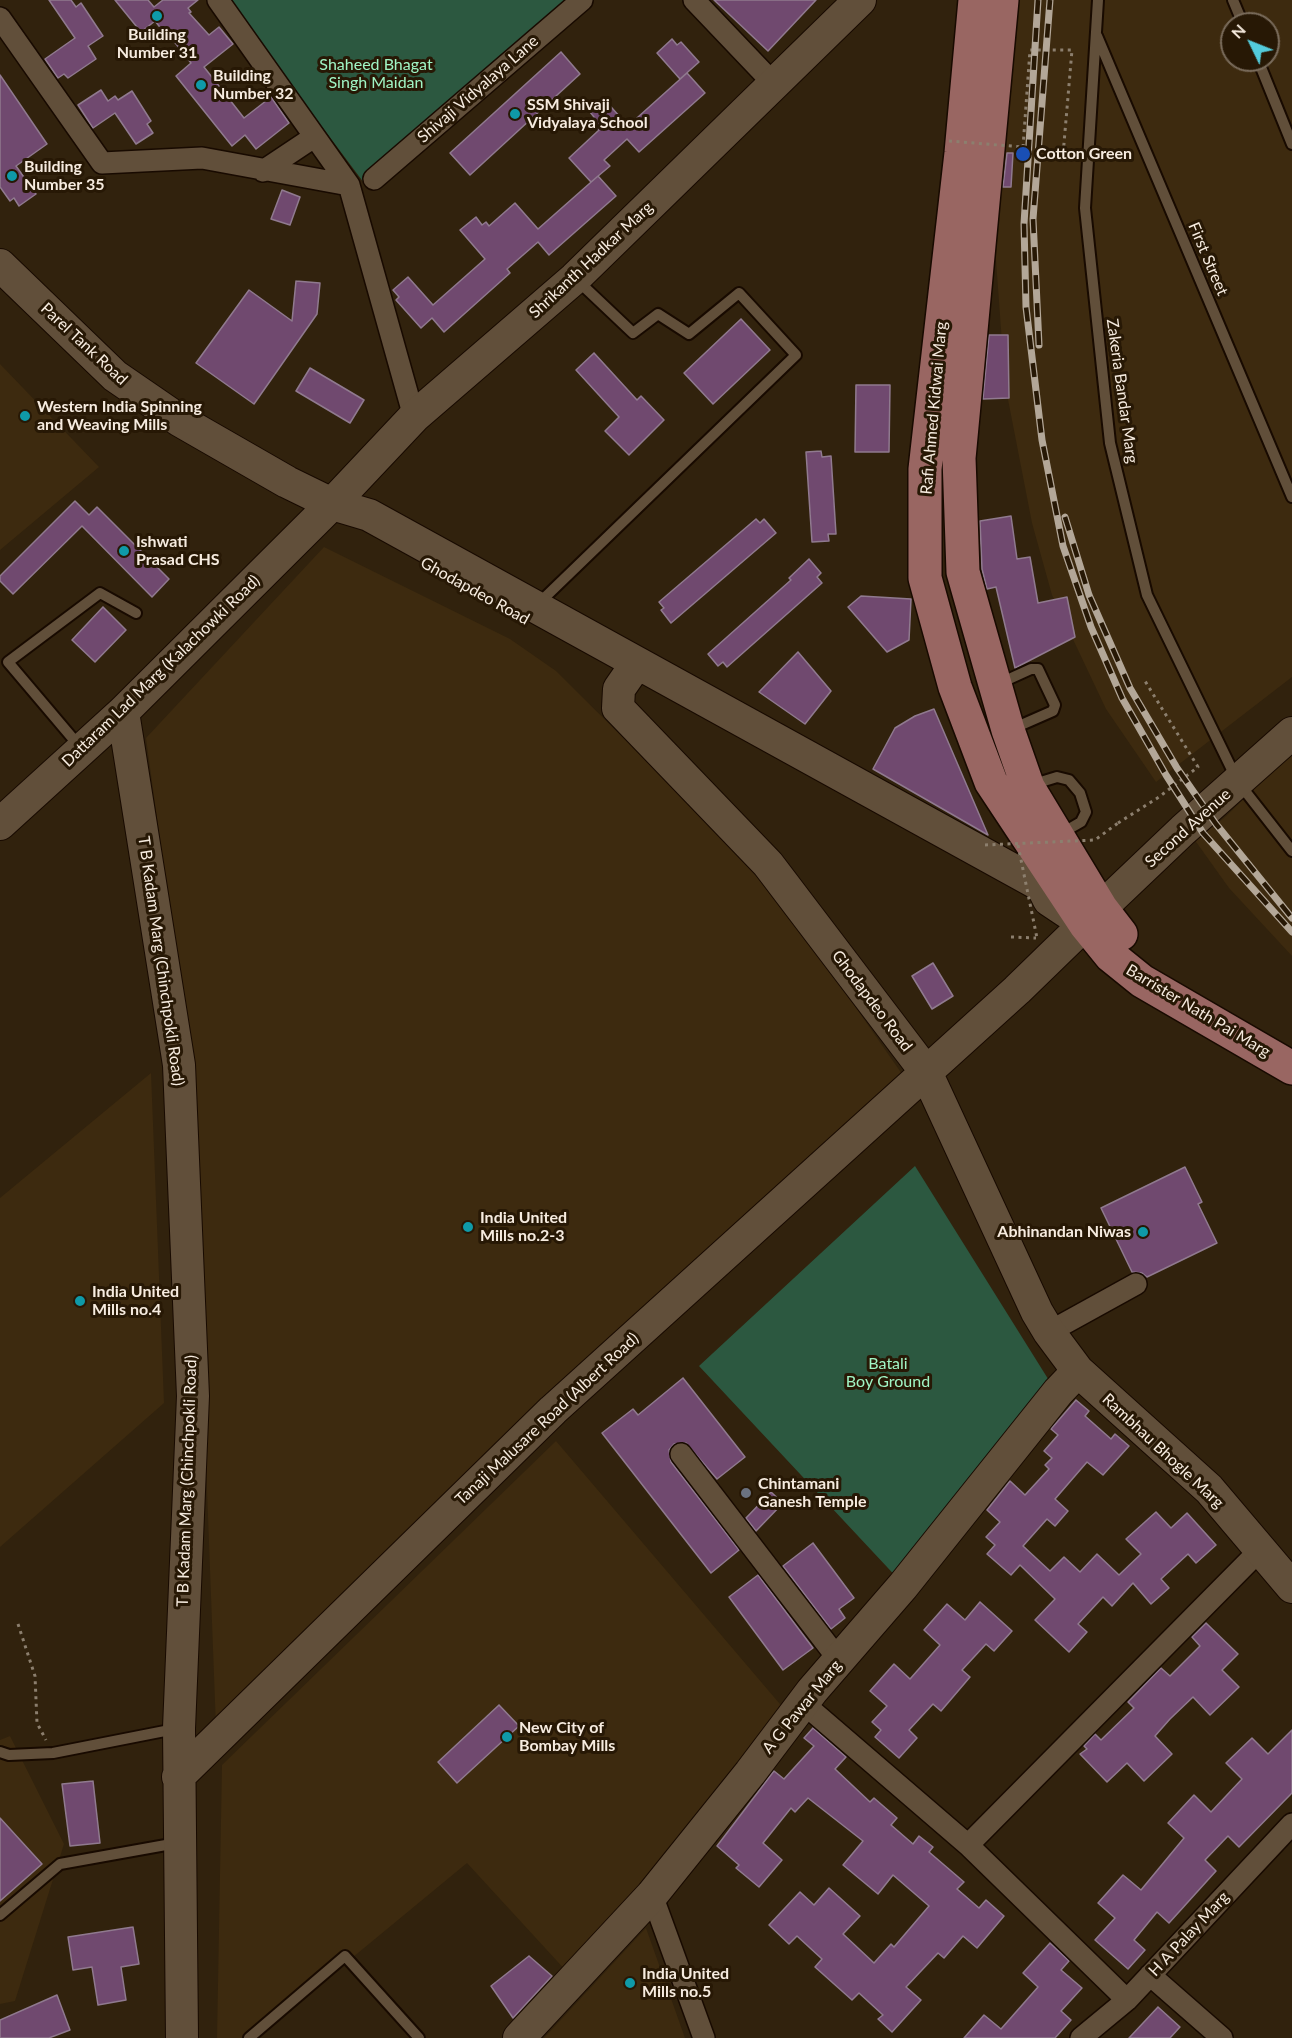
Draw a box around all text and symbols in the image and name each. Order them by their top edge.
marker: Building Number 31 [150,9,164,23]
north arrow [1220,12,1280,72]
text: N [1227,20,1249,42]
place label: Building Number 31 [117,25,197,63]
street label: Shivaji Vidyalaya Lane [414,31,542,147]
park label: Shaheed Bhagat Singh Maidan [319,55,433,93]
place label: Building Number 32 [213,66,294,104]
marker: Building Number 32 [194,78,208,92]
place label: SSM Shivaji Vidyalaya School [527,95,648,133]
marker: SSM Shivaji Vidyalaya School [508,107,522,121]
place label: Cotton Green [1036,144,1132,164]
marker: Cotton Green [1014,145,1032,163]
place label: Building Number 35 [24,157,105,195]
marker: Building Number 35 [5,169,19,183]
street label: Shrikanth Hadkar Marg [525,198,657,322]
street label: First Street [1184,220,1232,298]
street label: Parel Tank Road [37,299,131,389]
street label: Zakeria Bandar Marg [1102,317,1142,465]
street label: Rafi Ahmed Kidwai Marg [917,321,951,495]
place label: Western India Spinning and Weaving Mills [37,397,202,435]
marker: Western India Spinning and Weaving Mills [18,409,32,423]
place label: Ishwati Prasad CHS [136,532,220,570]
marker: Ishwati Prasad CHS [117,544,131,558]
street label: Ghodapdeo Road [417,553,533,629]
street label: Dattaram Lad Marg (Kalachowki Road) [58,571,264,771]
street label: Second Avenue [1141,785,1235,871]
street label: T B Kadam Marg (Chinchpokli Road) [134,835,188,1087]
street label: Ghodapdeo Road [828,947,916,1055]
street label: Barrister Nath Pai Marg [1122,960,1274,1062]
place label: India United Mills no.2-3 [480,1208,567,1246]
marker: India United Mills no.2-3 [461,1220,475,1234]
place label: Abhinandan Niwas [997,1222,1131,1242]
marker: Abhinandan Niwas [1136,1225,1150,1239]
place label: India United Mills no.4 [92,1282,179,1320]
marker: India United Mills no.4 [73,1294,87,1308]
street label: Tanaji Malusare Road (Albert Road) [451,1329,643,1509]
park label: Batali Boy Ground [846,1354,930,1392]
street label: T B Kadam Marg (Chinchpokli Road) [173,1355,201,1607]
street label: Rambhau Bhogle Marg [1098,1390,1228,1512]
place label: Chintamani Ganesh Temple [758,1474,866,1512]
marker: Chintamani Ganesh Temple [739,1486,753,1500]
street label: A G Pawar Marg [758,1656,846,1758]
place label: New City of Bombay Mills [519,1718,615,1756]
marker: New City of Bombay Mills [500,1730,514,1744]
street label: H A Palay Marg [1145,1888,1233,1980]
place label: India United Mills no.5 [642,1964,729,2002]
marker: India United Mills no.5 [623,1976,637,1990]

